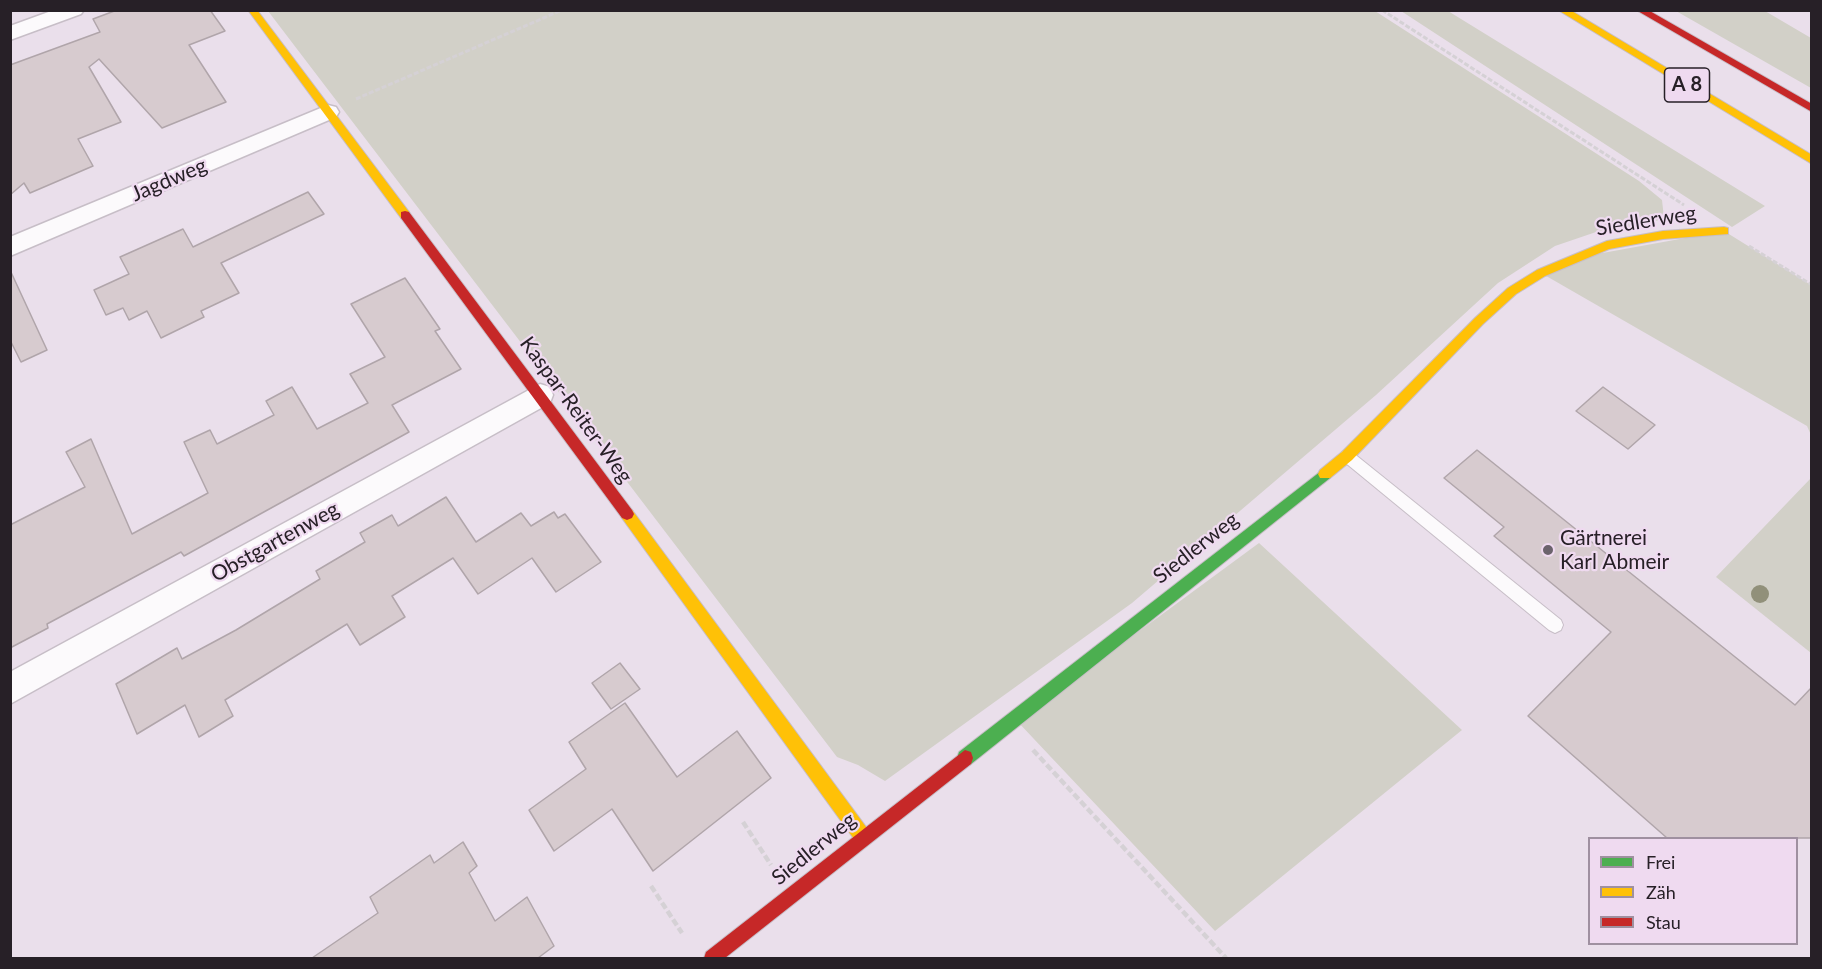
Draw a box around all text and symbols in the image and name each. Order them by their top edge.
road number: A 8 [1664,68,1710,102]
street label: Jagdweg [127,153,211,207]
street label: Siedlerweg [1594,201,1698,241]
street label: Kaspar-Reiter-Weg [514,332,638,488]
street label: Obstgartenweg [207,496,343,588]
street label: Siedlerweg [1148,507,1244,589]
place label: Gärtnerei Karl Abmeir [1560,525,1669,575]
marker: Gärtnerei Karl Abmeir [1541,543,1555,557]
street label: Siedlerweg [767,807,861,891]
legend [1588,837,1798,945]
text: Frei [1646,851,1675,873]
text: Zäh [1646,881,1676,903]
text: Stau [1646,911,1681,933]

